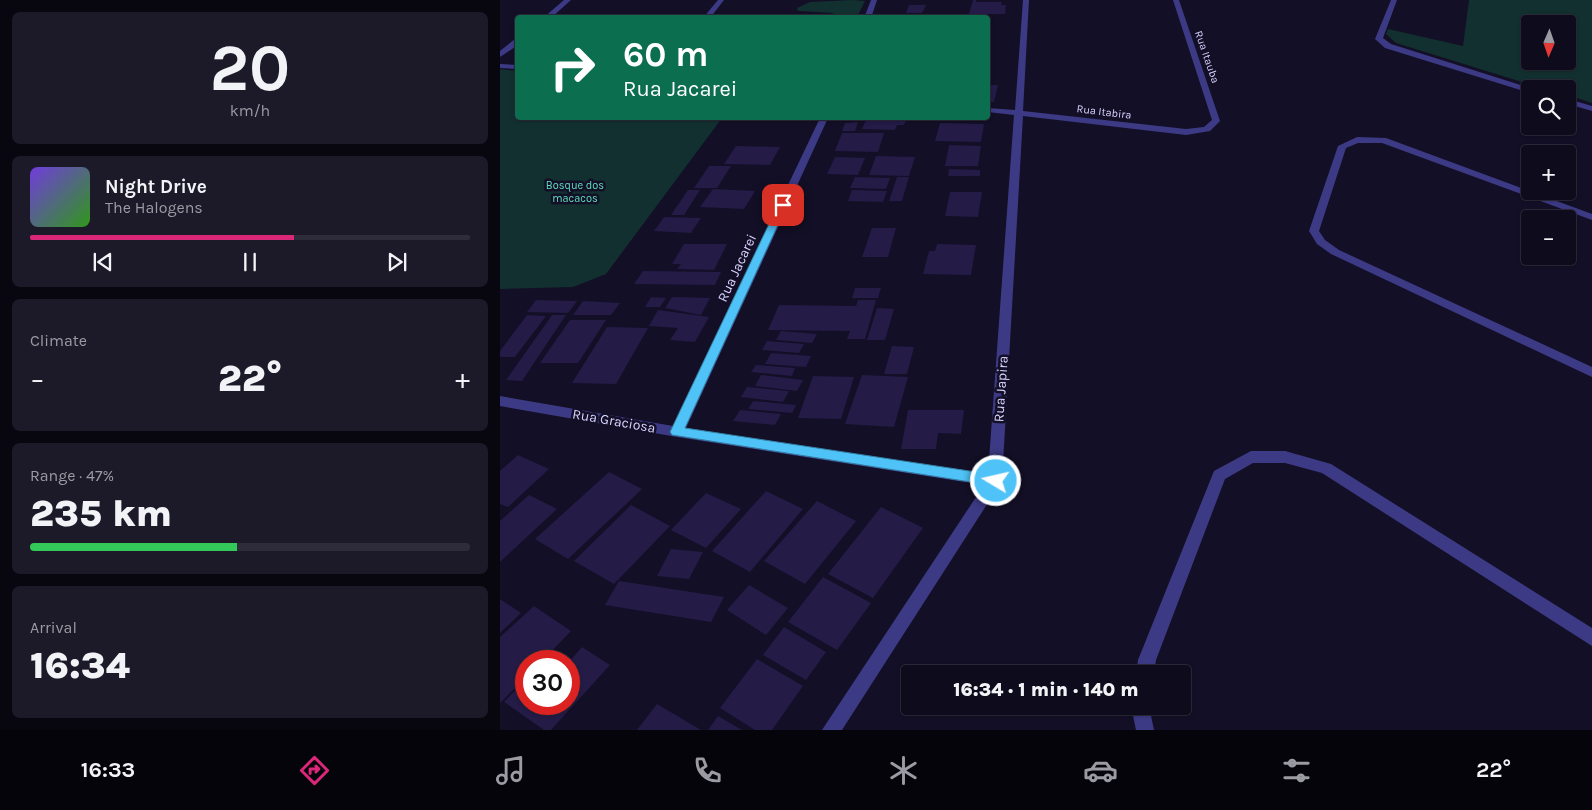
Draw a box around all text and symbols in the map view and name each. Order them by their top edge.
north arrow [1521,15,1576,70]
map controls [1521,15,1576,265]
street label: Rua Itauba [1192,29,1222,85]
text: 20 [210,30,290,106]
text: 60 m [623,34,708,75]
icon: right [540,35,605,100]
text: Rua Jacarei [623,76,737,102]
button: search [1521,80,1576,135]
text: km/h [230,101,270,120]
street label: Rua Itabira [1076,102,1132,122]
button: + [1521,145,1576,200]
text: Night Drive [105,176,207,198]
park label: Bosque dos macacos [546,179,604,205]
pin [762,184,804,226]
icon: arrive [769,191,797,219]
text: The Halogens [105,198,203,217]
button: − [1521,210,1576,265]
street label: Rua Jacarei [714,231,760,305]
icon: previous [89,248,117,276]
icon: pause [236,248,264,276]
icon: next [383,248,411,276]
text: Climate [30,331,87,350]
street label: Rua Japira [990,355,1012,423]
text: 22° [218,356,282,401]
text: − [30,362,45,395]
text: + [455,362,470,395]
street label: Rua Graciosa [571,405,657,437]
position arrow [969,454,1021,506]
text: Range · 47% [30,466,114,485]
text: 235 km [30,491,172,536]
text: Arrival [30,618,77,637]
text: 16:34 [30,643,130,688]
speed limit sign: 30 [515,650,580,715]
text: 16:34 · 1 min · 140 m [953,679,1139,701]
icon: directions [297,753,332,788]
icon: music [493,753,528,788]
icon: phone [690,753,725,788]
icon: climate [886,753,921,788]
icon: car [1083,753,1118,788]
icon: filters [1279,753,1314,788]
text: 16:33 [81,757,135,783]
text: 22° [1476,757,1511,783]

